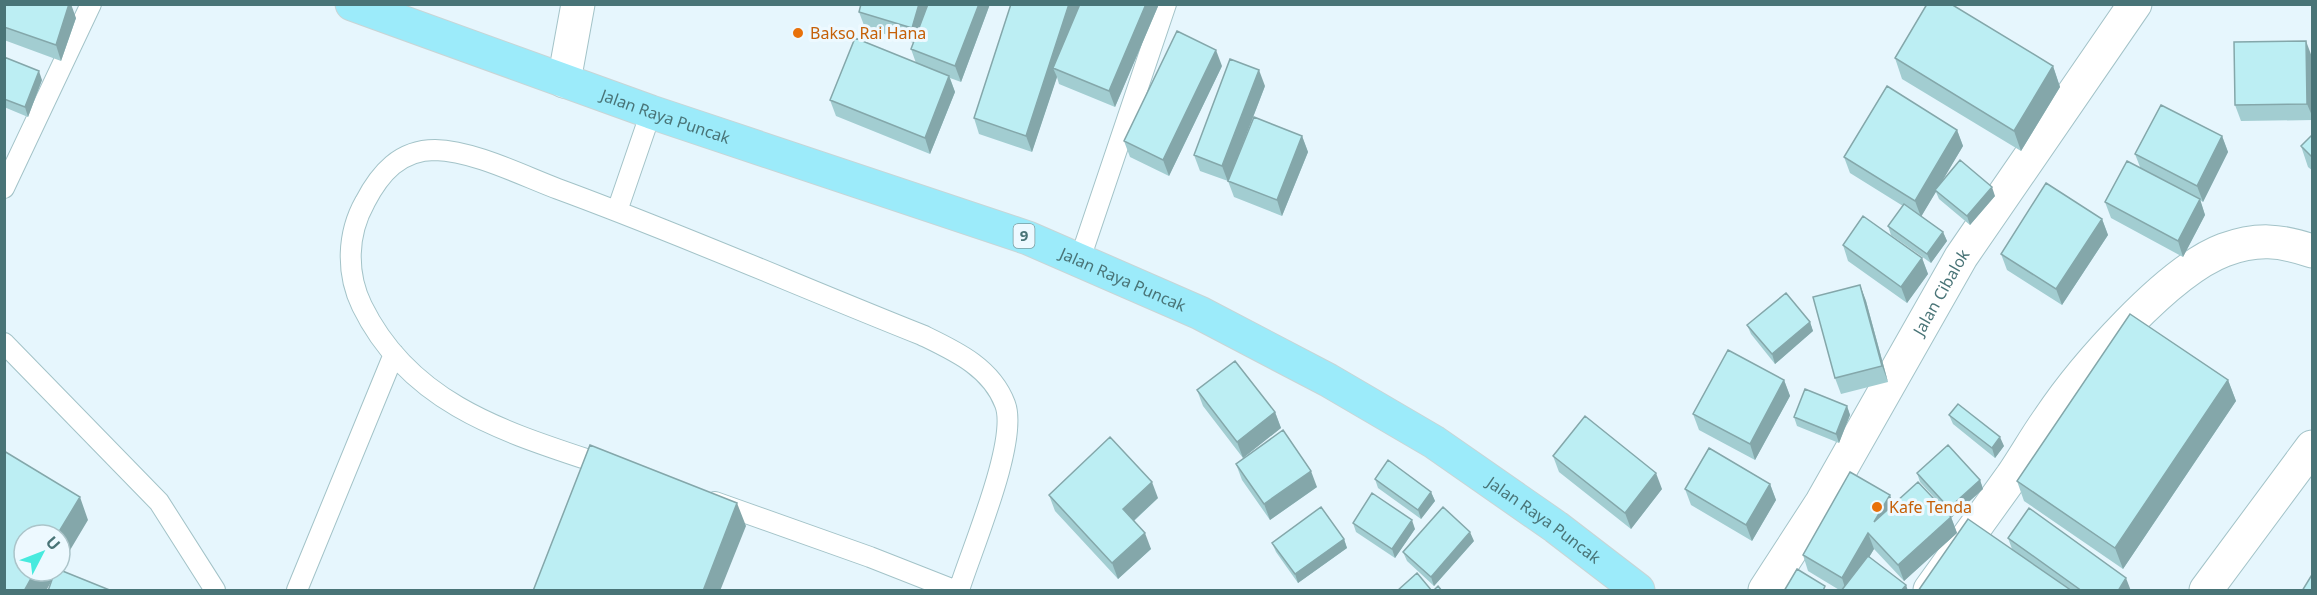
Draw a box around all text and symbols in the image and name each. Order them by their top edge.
place label: Bakso Rai Hana [810,22,926,44]
marker: Bakso Rai Hana [791,26,805,40]
street label: Jalan Raya Puncak [596,83,733,149]
road number: 9 [1014,224,1034,248]
street label: Jalan Raya Puncak [1055,241,1190,317]
street label: Jalan Cibalok [1907,244,1975,341]
street label: Jalan Raya Puncak [1481,470,1606,569]
place label: Kafe Tenda [1889,496,1972,518]
marker: Kafe Tenda [1870,500,1884,514]
north arrow [12,523,72,583]
text: U [41,531,65,555]

